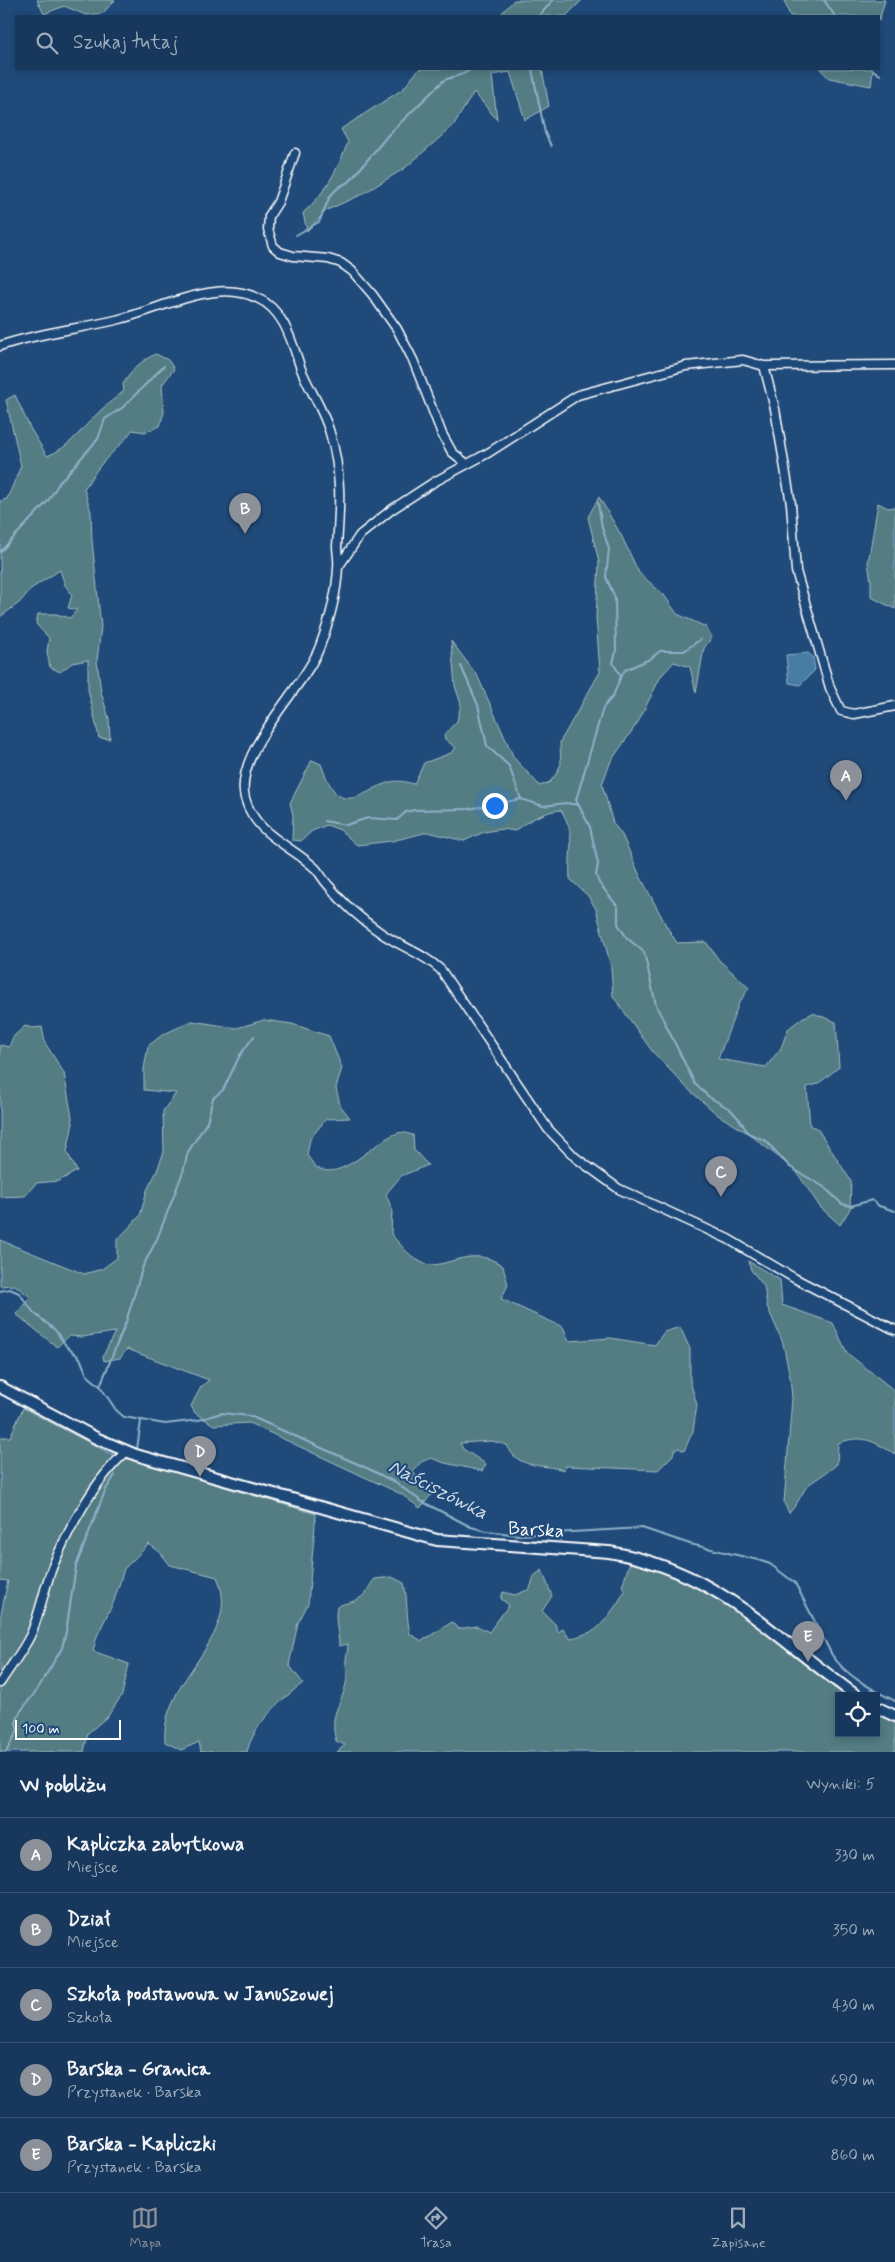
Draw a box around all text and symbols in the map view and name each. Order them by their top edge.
search box [15,15,880,70]
icon: search [33,29,61,57]
text: Szukaj tutaj [73,30,178,55]
pin: B [229,493,261,534]
pin: A [830,760,862,801]
your location [482,793,508,819]
pin: C [705,1156,737,1197]
pin: D [184,1436,216,1477]
water label: Naściszówka [384,1453,492,1527]
street label: Barska [507,1516,565,1544]
pin: E [792,1621,824,1662]
map controls [835,1692,880,1737]
button: locate [835,1692,880,1737]
scale bar [15,1717,121,1740]
text: 100 m [22,1720,60,1738]
text: W pobliżu [20,1771,106,1799]
text: Wyniki: 5 [806,1774,875,1795]
text: Kapliczka zabytkowa [67,1832,244,1857]
text: A [31,1845,41,1866]
text: 330 m [834,1845,875,1866]
text: Miejsce [67,1857,118,1878]
text: Dział [67,1907,110,1932]
text: B [31,1920,41,1941]
text: 350 m [833,1920,875,1941]
text: Miejsce [67,1932,118,1953]
text: Szkoła podstawowa w Januszowej [67,1982,333,2007]
text: C [30,1995,42,2016]
text: 430 m [832,1995,875,2016]
text: Szkoła [67,2007,113,2028]
text: Barska - Granica [67,2057,210,2082]
text: D [30,2070,42,2091]
text: 690 m [831,2070,875,2091]
text: Przystanek · Barska [67,2082,202,2103]
text: Barska - Kapliczki [67,2132,216,2157]
text: E [31,2145,41,2166]
text: 860 m [830,2145,875,2166]
text: Przystanek · Barska [67,2157,202,2178]
tab: Mapa [129,2204,161,2252]
tab: Trasa [420,2204,452,2252]
tab: Zapisane [711,2204,766,2252]

